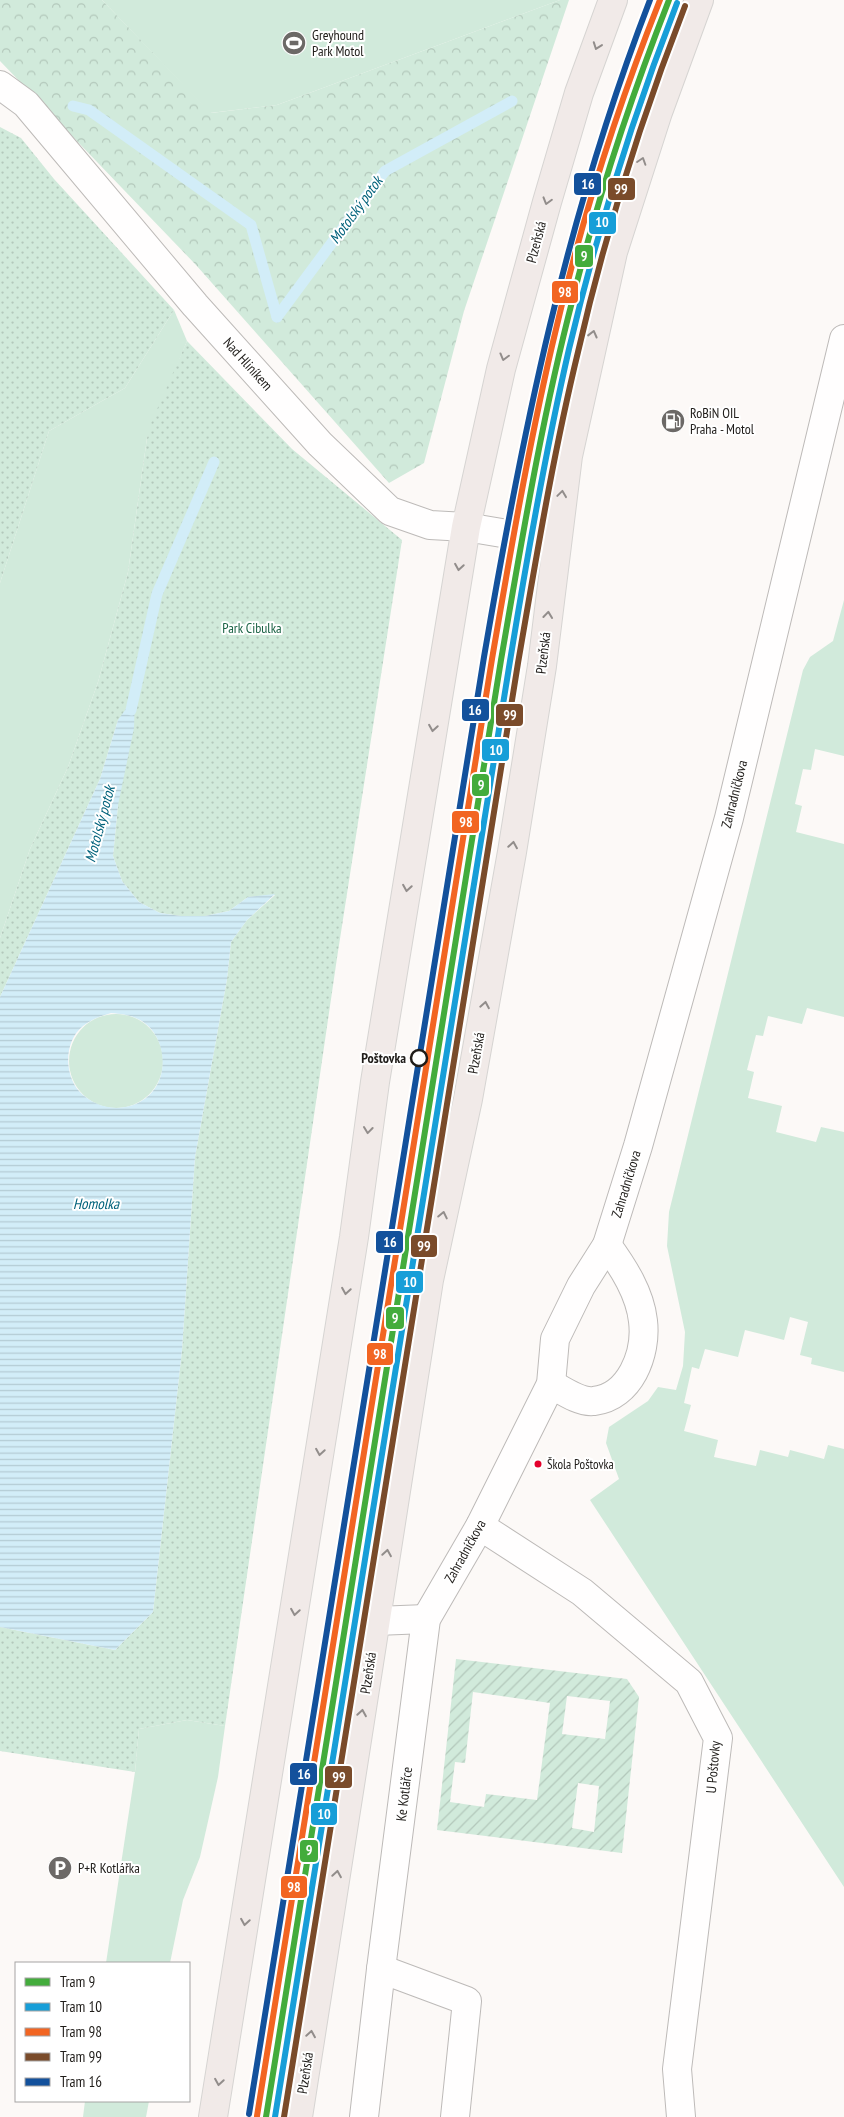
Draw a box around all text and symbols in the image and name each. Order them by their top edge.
place label: Greyhound Park Motol [312,26,364,60]
sports icon: Greyhound Park Motol [281,30,307,56]
one-way arrow [592,41,603,50]
one-way arrow [636,158,646,166]
water label: Motolský potok [325,171,388,247]
line badge: 16 [573,172,602,196]
text: 16 [581,175,595,193]
line badge: 99 [607,177,636,201]
text: 99 [614,180,628,198]
one-way arrow [543,196,553,204]
line badge: 10 [588,211,617,235]
text: 10 [595,213,609,231]
street label: Plzeňská [522,219,550,265]
line badge: 9 [574,244,594,268]
text: 9 [581,247,588,265]
line badge: 98 [551,280,579,304]
text: 98 [558,283,572,301]
one-way arrow [587,330,598,339]
street label: Nad Hliníkem [219,334,277,394]
one-way arrow [499,353,510,362]
place label: RoBiN OIL Praha - Motol [690,404,755,438]
fuel station icon: RoBiN OIL Praha - Motol [660,408,686,434]
one-way arrow [556,490,567,498]
one-way arrow [455,563,465,572]
one-way arrow [542,610,553,618]
park label: Park Cibulka [222,619,282,637]
street label: Plzeňská [531,631,555,675]
line badge: 16 [461,698,490,722]
text: 16 [468,701,482,719]
line badge: 99 [495,703,524,727]
text: 99 [503,706,517,724]
one-way arrow [428,724,439,732]
line badge: 10 [481,738,510,762]
text: 10 [489,741,503,759]
street label: Zahradníčkova [717,758,751,830]
line badge: 9 [471,773,490,797]
text: 9 [478,776,485,794]
water label: Motolský potok [80,781,119,864]
line badge: 98 [451,810,480,834]
text: 98 [459,813,473,831]
one-way arrow [507,840,518,848]
one-way arrow [402,884,412,893]
one-way arrow [479,1000,490,1009]
street label: Plzeňská [463,1031,489,1075]
place label: Poštovka [361,1049,406,1067]
marker: Poštovka [410,1049,428,1067]
one-way arrow [363,1127,374,1135]
street label: Zahradníčkova [607,1148,645,1220]
water label: Homolka [73,1194,120,1213]
one-way arrow [437,1211,448,1220]
line badge: 16 [375,1230,404,1254]
text: 16 [383,1233,397,1251]
line badge: 99 [410,1234,438,1258]
text: 99 [417,1237,431,1255]
line badge: 10 [395,1270,424,1294]
text: 10 [403,1273,417,1291]
one-way arrow [341,1287,351,1296]
line badge: 9 [385,1306,405,1330]
text: 9 [392,1309,399,1327]
line badge: 98 [366,1342,394,1366]
text: 98 [373,1345,387,1363]
one-way arrow [316,1447,326,1456]
place label: Škola Poštovka [547,1456,614,1473]
marker: Škola Poštovka [533,1459,543,1469]
street label: Zahradníčkova [440,1516,490,1586]
one-way arrow [381,1548,392,1556]
one-way arrow [290,1608,300,1617]
street label: Plzeňská [356,1651,380,1695]
one-way arrow [356,1709,367,1717]
street label: U Poštovky [702,1739,724,1794]
line badge: 16 [289,1762,318,1786]
text: 16 [297,1765,311,1783]
line badge: 99 [324,1765,353,1789]
street label: Ke Kotlářce [392,1766,416,1822]
text: 99 [332,1768,346,1786]
line badge: 10 [310,1802,338,1826]
text: 10 [317,1805,331,1823]
line badge: 9 [299,1839,319,1863]
text: 9 [306,1841,313,1859]
parking icon: P+R Kotlářka [47,1855,73,1881]
place label: P+R Kotlářka [78,1859,140,1877]
one-way arrow [331,1869,341,1878]
line badge: 98 [280,1875,308,1899]
text: 98 [287,1878,301,1896]
one-way arrow [241,1918,251,1926]
legend [15,1962,190,2102]
text: Tram 9 [60,1972,95,1991]
text: Tram 10 [60,1997,102,2016]
text: Tram 98 [60,2022,102,2041]
one-way arrow [306,2030,316,2039]
text: Tram 99 [60,2047,102,2066]
street label: Plzeňská [293,2051,317,2095]
text: Tram 16 [60,2072,102,2091]
one-way arrow [214,2079,225,2087]

